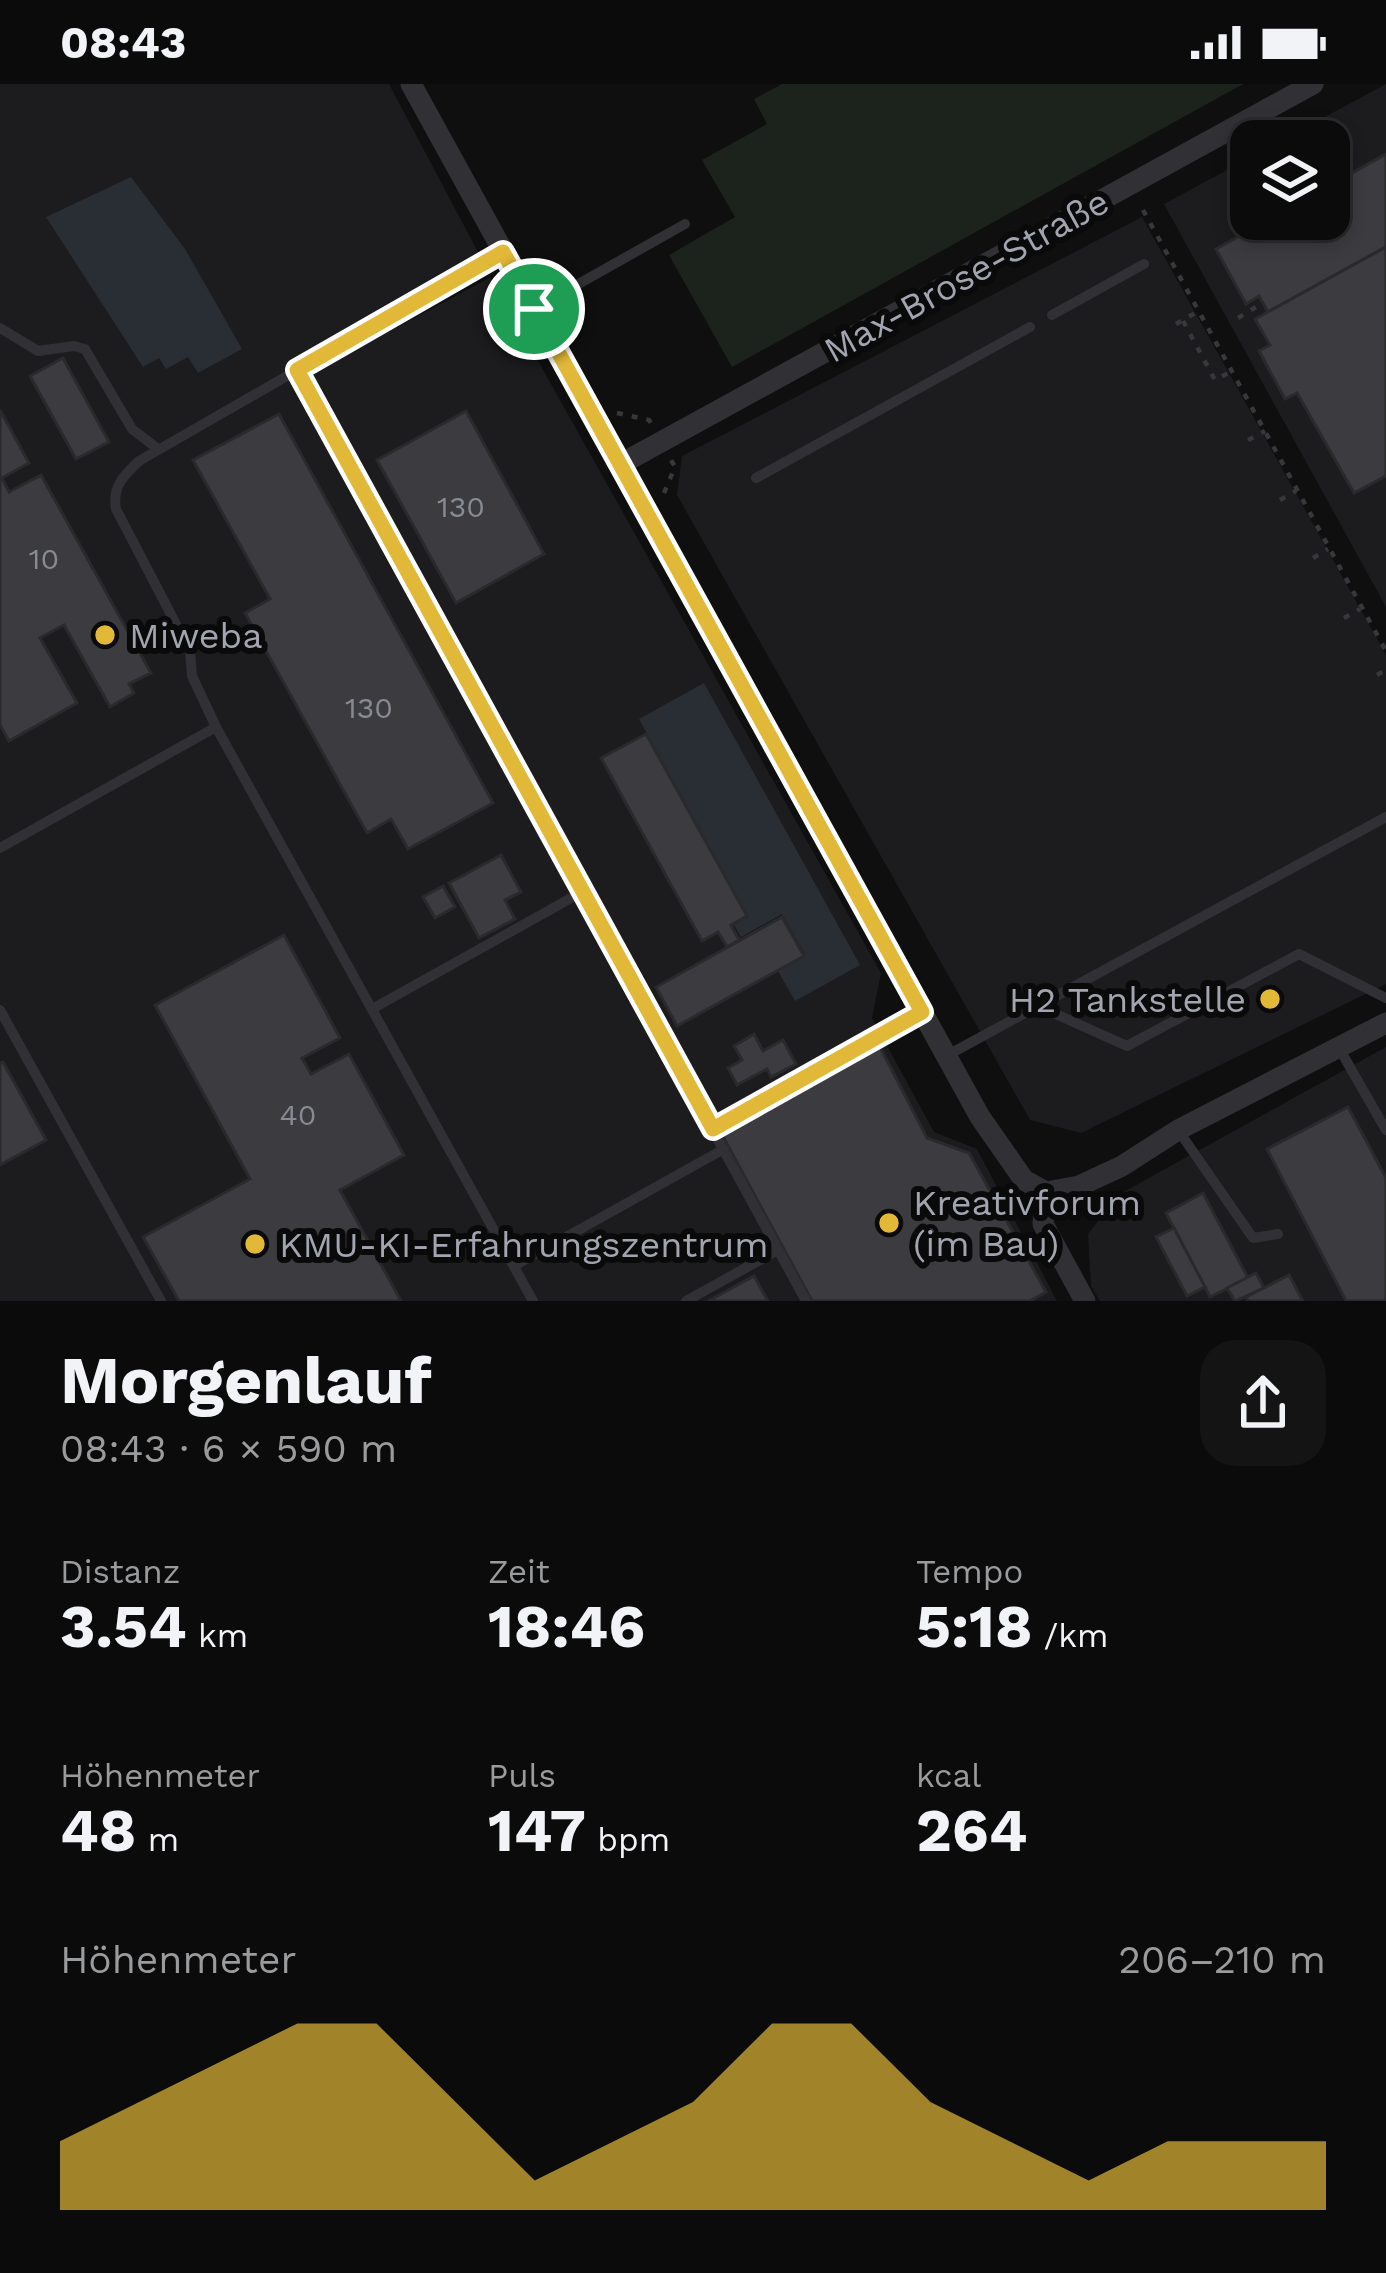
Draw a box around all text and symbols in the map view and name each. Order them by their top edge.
text: 08:43 [60,16,187,69]
map controls [1230,120,1350,240]
button: layers [1230,120,1350,240]
street label: Max-Brose-Straße [817,180,1116,372]
pin [483,258,585,360]
icon: arrive [501,276,567,342]
house number: 130 [437,489,485,524]
house number: 10 [29,541,59,576]
place label: Miweba [129,615,263,657]
marker: Miweba [92,622,118,648]
house number: 130 [345,690,393,725]
place label: H2 Tankstelle [1009,979,1246,1021]
marker: H2 Tankstelle [1257,986,1283,1012]
house number: 40 [280,1097,317,1132]
place label: Kreativforum (im Bau) [913,1182,1141,1265]
marker: Kreativforum (im Bau) [876,1210,902,1236]
place label: KMU-KI-Erfahrungszentrum [279,1224,769,1266]
marker: KMU-KI-Erfahrungszentrum [242,1231,268,1257]
button: share [1200,1340,1326,1466]
text: Morgenlauf [60,1342,432,1419]
text: 08:43 · 6 × 590 m [60,1426,397,1471]
text: Distanz [60,1552,180,1591]
text: Zeit [488,1552,550,1591]
text: Tempo [916,1552,1023,1591]
text: 3.54 [60,1591,187,1662]
text: 18:46 [488,1591,645,1662]
text: 5:18 [916,1591,1033,1662]
text: km [187,1616,248,1655]
text: /km [1033,1616,1108,1655]
text: Höhenmeter [60,1756,260,1795]
text: Puls [488,1756,556,1795]
text: kcal [916,1756,981,1795]
text: 48 [60,1795,136,1866]
text: 147 [488,1795,586,1866]
text: 264 [916,1795,1027,1866]
text: m [136,1820,179,1859]
text: bpm [586,1820,670,1859]
text: Höhenmeter [60,1937,296,1982]
text: 206–210 m [1118,1937,1326,1982]

